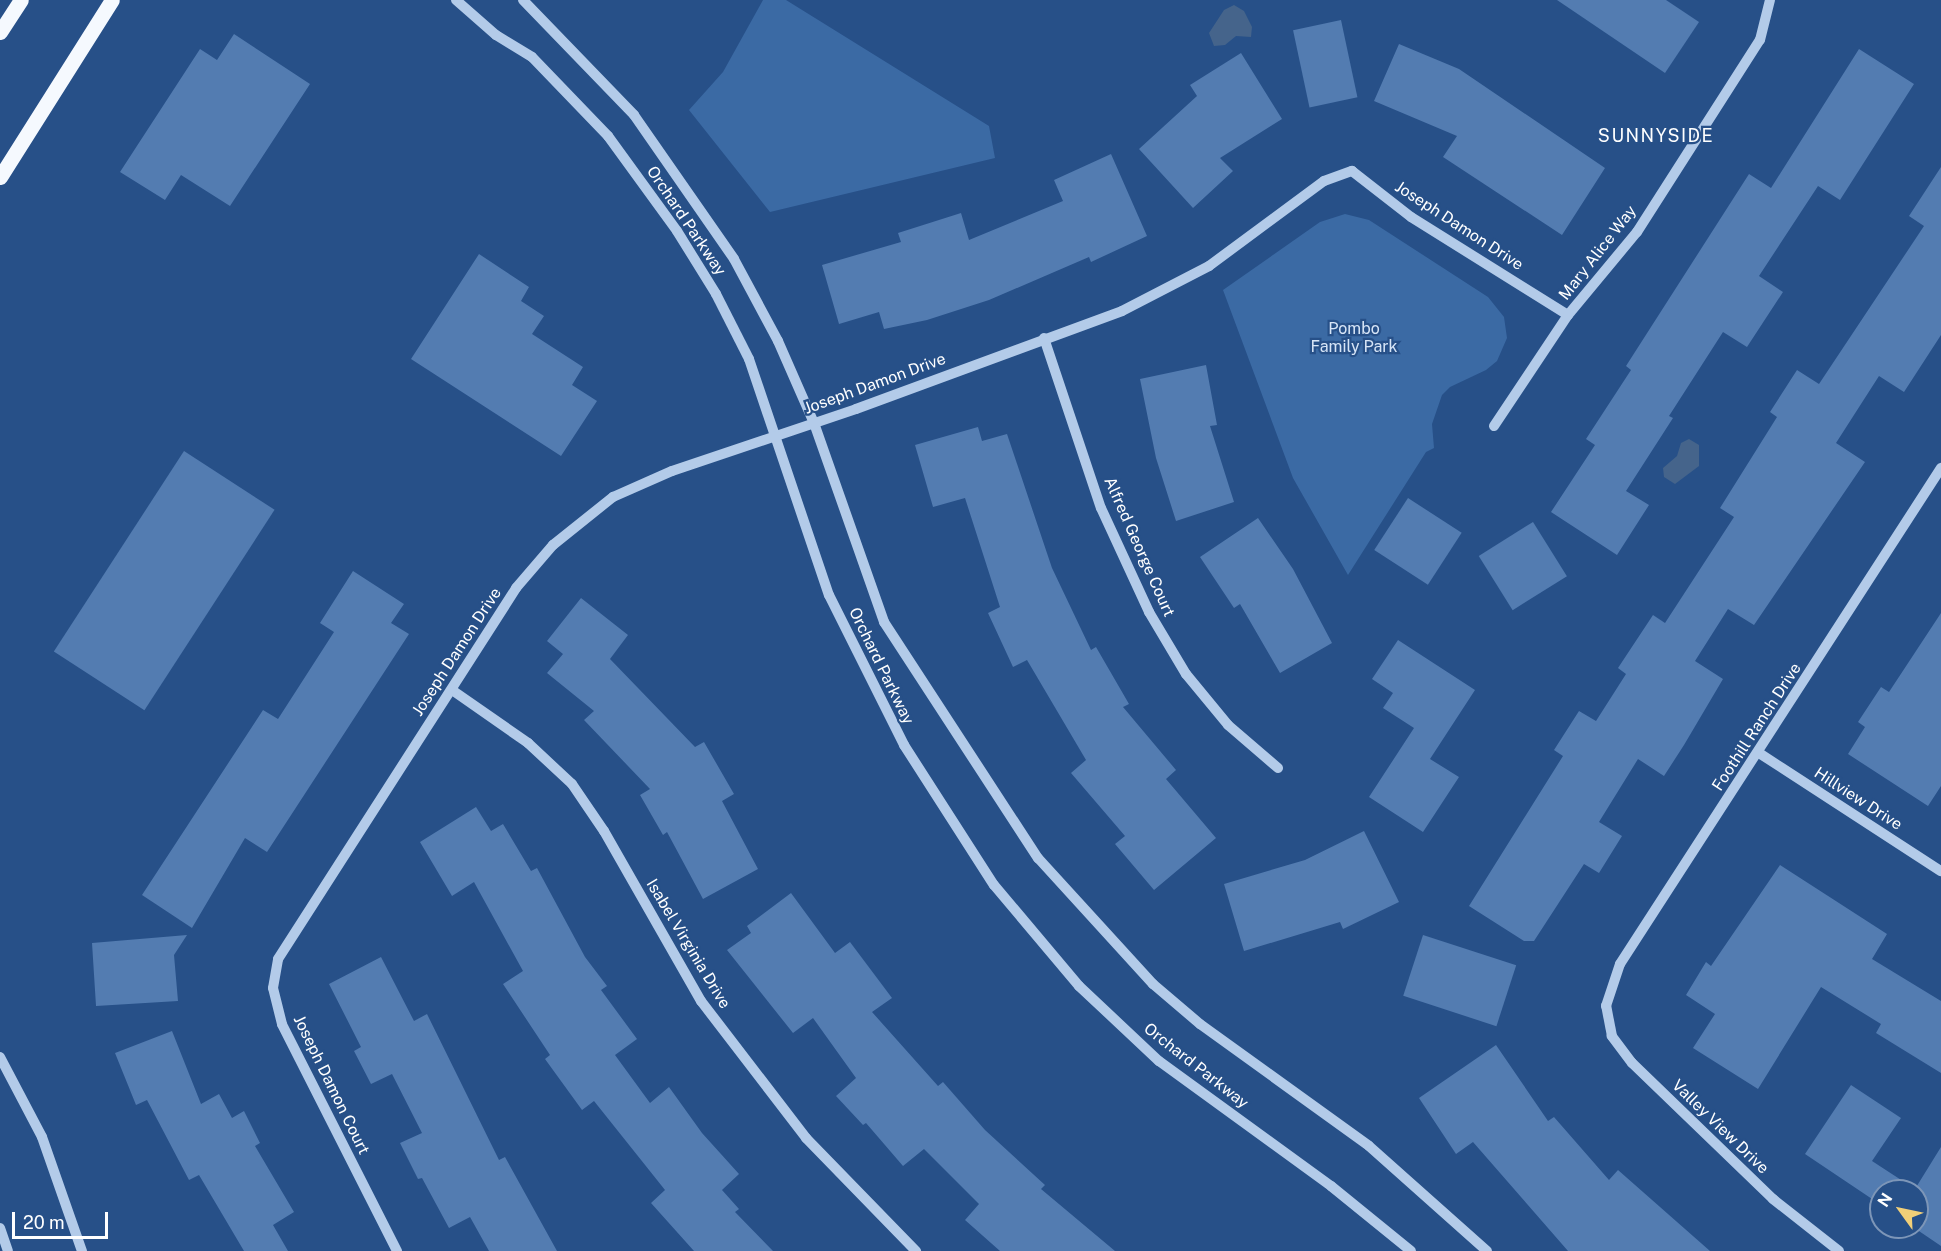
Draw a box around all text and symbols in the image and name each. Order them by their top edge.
district label: SUNNYSIDE [1598,125,1714,147]
street label: Orchard Parkway [642,163,730,279]
street label: Joseph Damon Drive [1391,177,1527,275]
street label: Mary Alice Way [1555,202,1641,304]
park label: Pombo Family Park [1310,319,1398,357]
street label: Joseph Damon Drive [802,349,948,419]
street label: Alfred George Court [1100,474,1178,620]
street label: Joseph Damon Drive [408,584,506,720]
street label: Orchard Parkway [844,604,918,728]
street label: Foothill Ranch Drive [1708,659,1806,795]
street label: Hillview Drive [1810,763,1906,835]
street label: Isabel Virginia Drive [642,876,734,1012]
street label: Joseph Damon Court [289,1012,373,1158]
street label: Orchard Parkway [1140,1019,1252,1113]
street label: Valley View Drive [1667,1076,1773,1178]
north arrow [1869,1179,1929,1239]
text: N [1874,1190,1897,1210]
scale bar [15,1200,111,1238]
text: 20 m [23,1212,65,1233]

